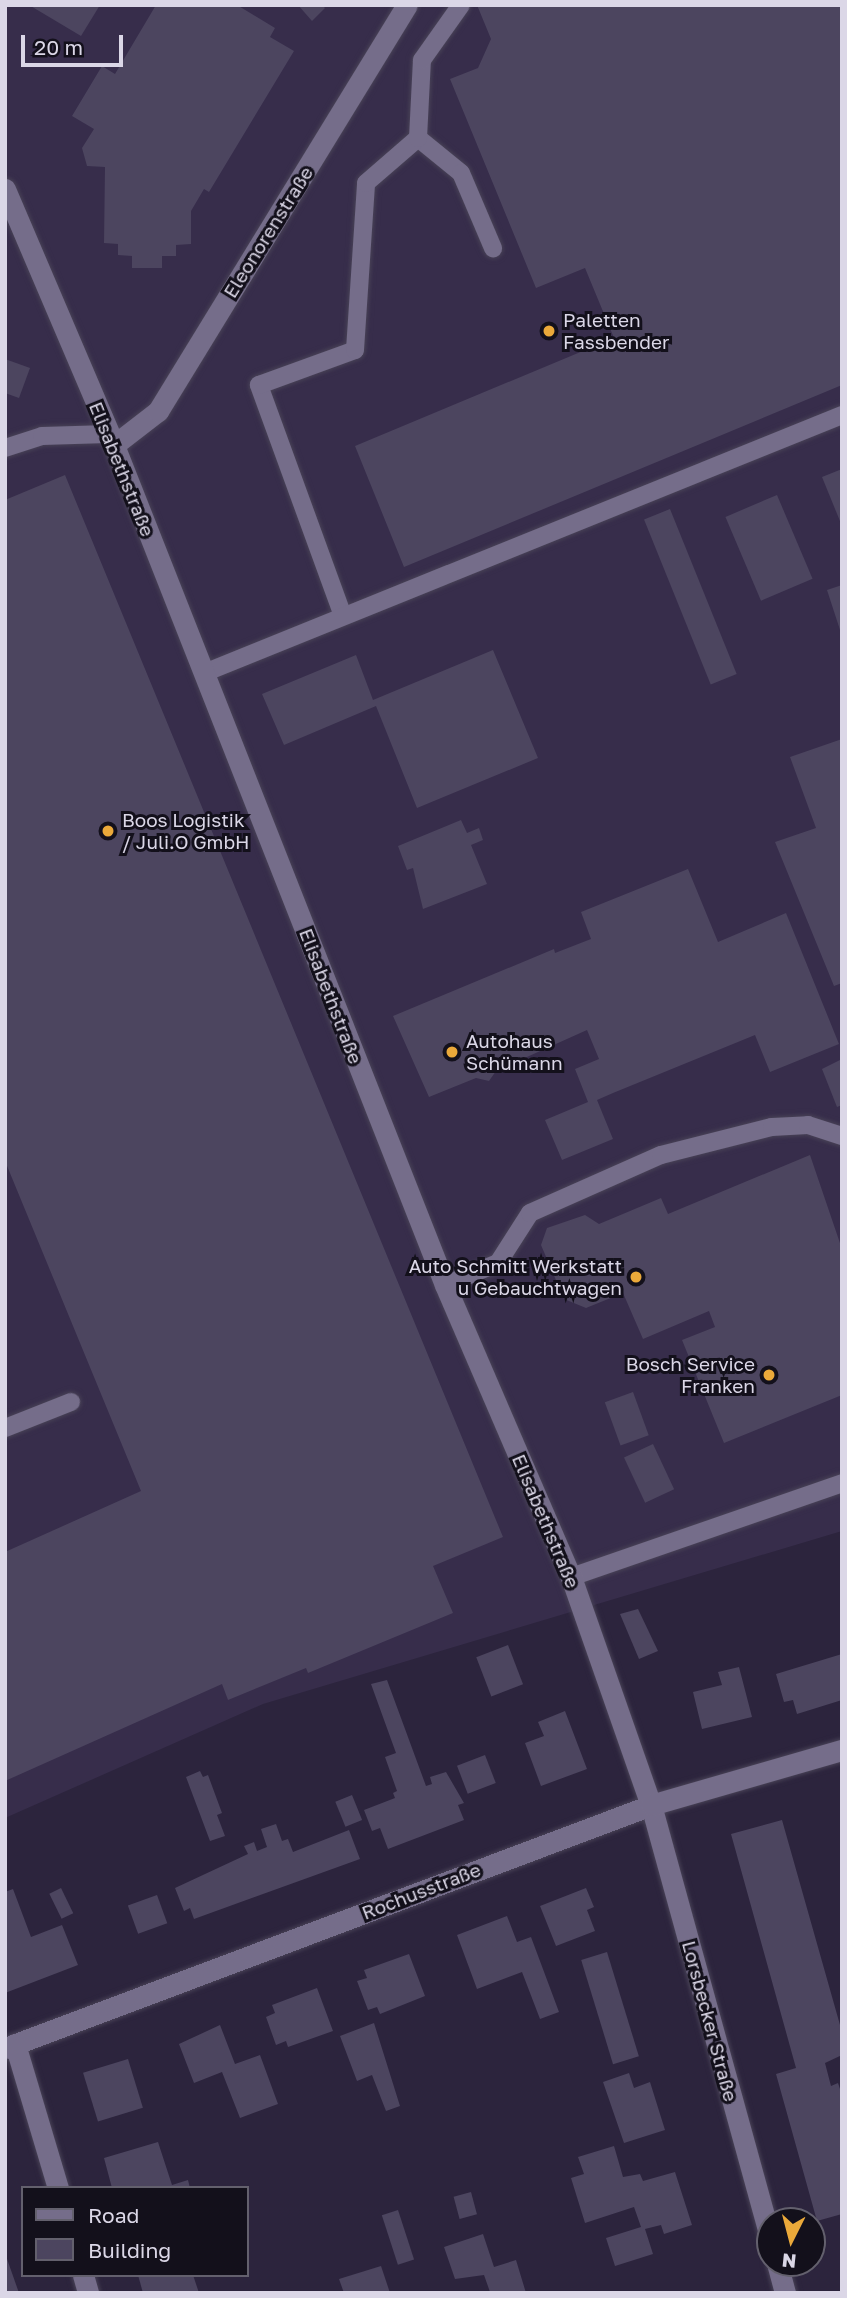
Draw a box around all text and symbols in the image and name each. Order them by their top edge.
scale bar [24,21,126,65]
text: 20 m [34,34,83,60]
street label: Eleonorenstraße [218,162,318,302]
place label: Paletten Fassbender [563,309,669,353]
marker: Paletten Fassbender [541,323,557,339]
street label: Elisabethstraße [85,398,159,540]
place label: Boos Logistik / Juli.O GmbH [122,809,250,853]
marker: Boos Logistik / Juli.O GmbH [100,823,116,839]
street label: Elisabethstraße [295,925,367,1067]
place label: Autohaus Schümann [466,1030,563,1074]
marker: Autohaus Schümann [444,1044,460,1060]
place label: Auto Schmitt Werkstatt u Gebauchtwagen [409,1255,622,1299]
marker: Auto Schmitt Werkstatt u Gebauchtwagen [628,1269,644,1285]
place label: Bosch Service Franken [626,1353,755,1397]
marker: Bosch Service Franken [761,1367,777,1383]
street label: Elisabethstraße [508,1451,584,1591]
street label: Rochusstraße [358,1858,484,1924]
street label: Lorsbecker Straße [678,1938,742,2104]
legend [21,2186,248,2277]
text: Road [88,2202,139,2228]
north arrow [756,2207,826,2277]
text: Building [88,2237,171,2263]
text: N [781,2249,797,2274]

